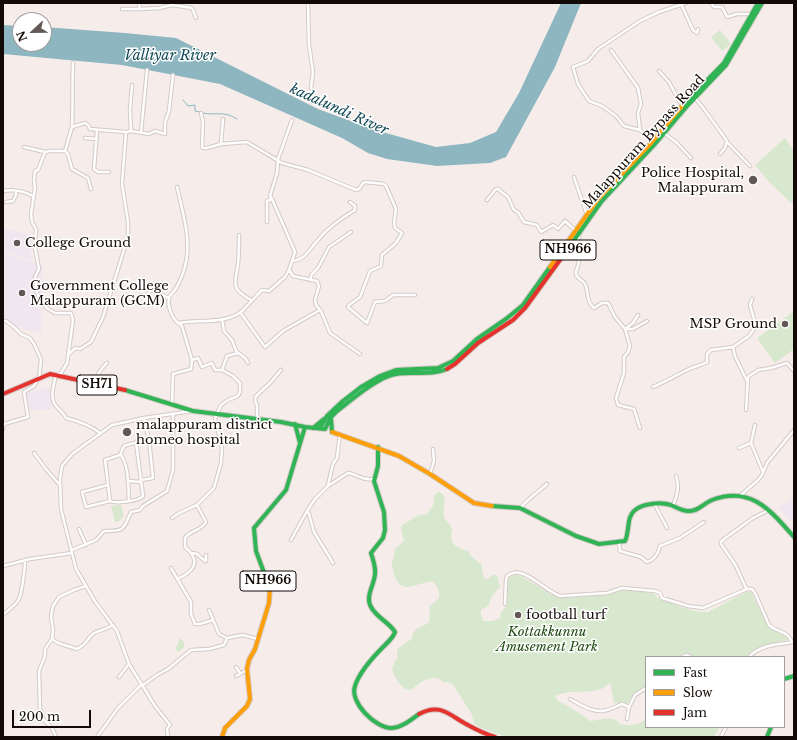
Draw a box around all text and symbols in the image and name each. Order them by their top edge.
north arrow [12,12,52,52]
text: N [13,29,30,44]
water label: Valliyar River [124,48,216,64]
street label: Malappuram Bypass Road [580,72,708,212]
water label: kadalundi River [287,81,391,139]
place label: Police Hospital, Malappuram [641,165,744,196]
marker: Police Hospital, Malappuram [747,174,759,186]
place label: College Ground [25,235,131,251]
marker: College Ground [12,238,22,248]
road number: NH966 [540,240,596,260]
place label: Government College Malappuram (GCM) [30,278,169,309]
marker: Government College Malappuram (GCM) [17,288,27,298]
place label: MSP Ground [689,316,777,332]
marker: MSP Ground [780,319,790,329]
road number: SH71 [77,375,117,395]
place label: malappuram district homeo hospital [136,417,273,448]
marker: malappuram district homeo hospital [121,426,133,438]
road number: NH966 [240,571,296,591]
place label: football turf [526,607,606,623]
marker: football turf [513,610,523,620]
park label: Kottakkunnu Amusement Park [496,624,598,655]
legend [645,656,785,728]
text: Fast [683,665,707,680]
text: Slow [683,685,712,700]
scale bar [14,702,93,728]
text: Jam [683,705,707,720]
text: 200 m [19,709,60,724]

